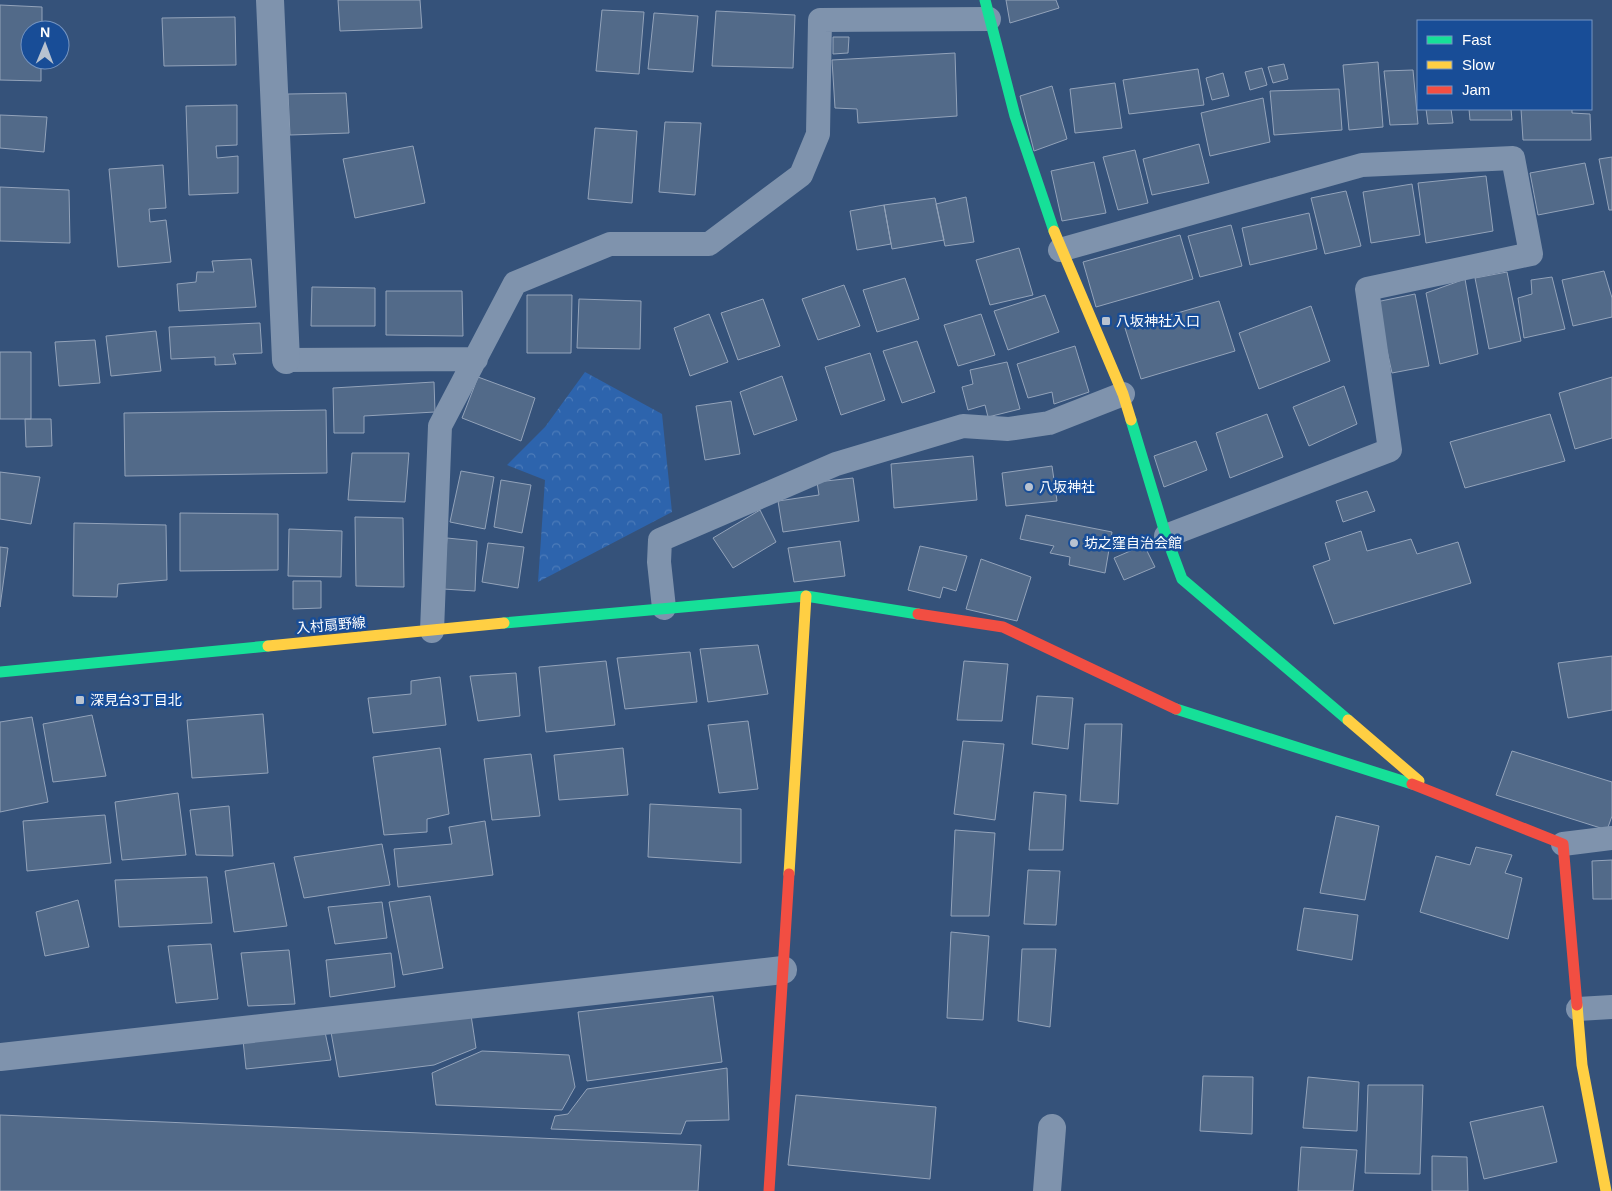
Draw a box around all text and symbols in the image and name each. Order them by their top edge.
north arrow [20,20,70,70]
legend [1417,20,1592,110]
text: N [40,24,50,40]
text: Fast [1462,31,1492,48]
text: Slow [1462,56,1495,73]
text: Jam [1462,81,1490,98]
place label: 八坂神社入口 [1116,313,1200,329]
marker: 八坂神社入口 [1100,315,1112,327]
place label: 八坂神社 [1039,479,1095,495]
marker: 八坂神社 [1023,481,1035,493]
place label: 坊之窪自治会館 [1084,535,1182,551]
marker: 坊之窪自治会館 [1068,537,1080,549]
street label: 入村扇野線 [295,614,367,636]
place label: 深見台3丁目北 [90,692,182,708]
marker: 深見台3丁目北 [74,694,86,706]

